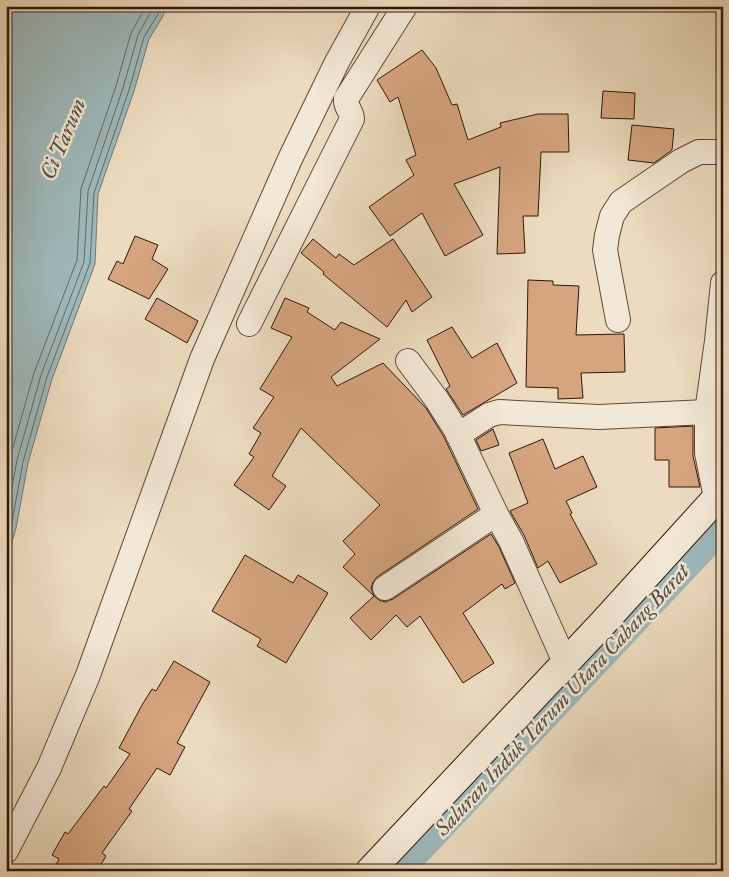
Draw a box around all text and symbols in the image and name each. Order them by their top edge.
water label: Ci Tarum [35,95,92,183]
water label: Saluran Induk Tarum Utara Cabang Barat [428,558,696,842]

